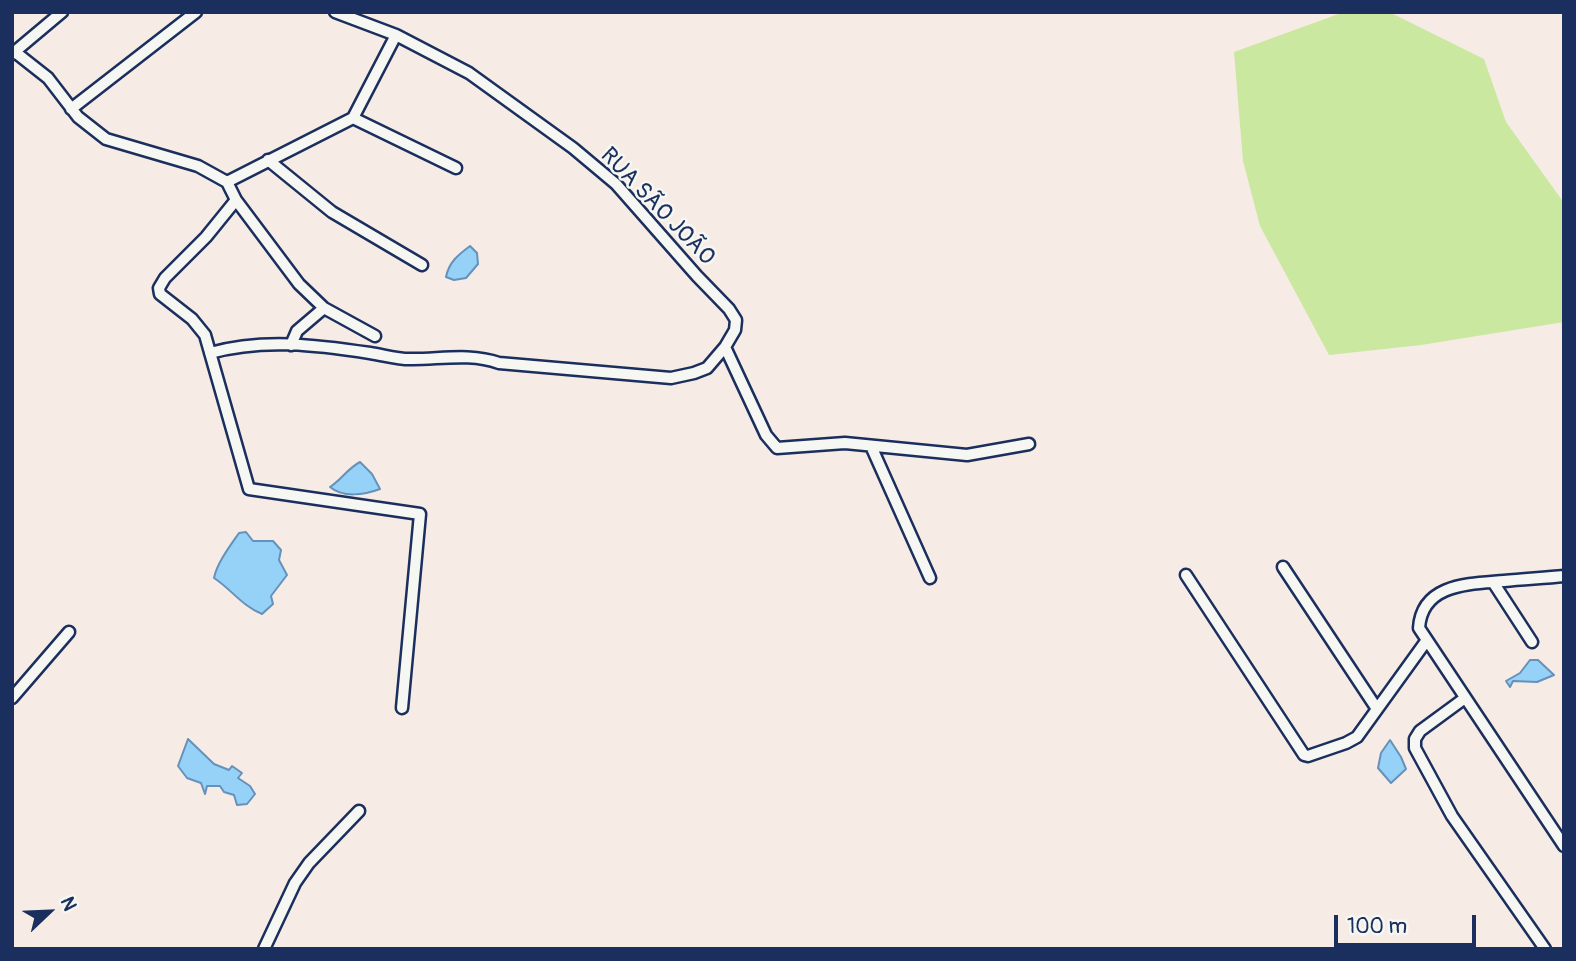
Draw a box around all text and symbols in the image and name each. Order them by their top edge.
street label: RUA SÃO JOÃO [594,143,720,271]
north arrow [14,877,84,947]
text: N [55,893,82,914]
scale bar [1338,902,1480,946]
text: 100 m [1347,913,1407,940]

